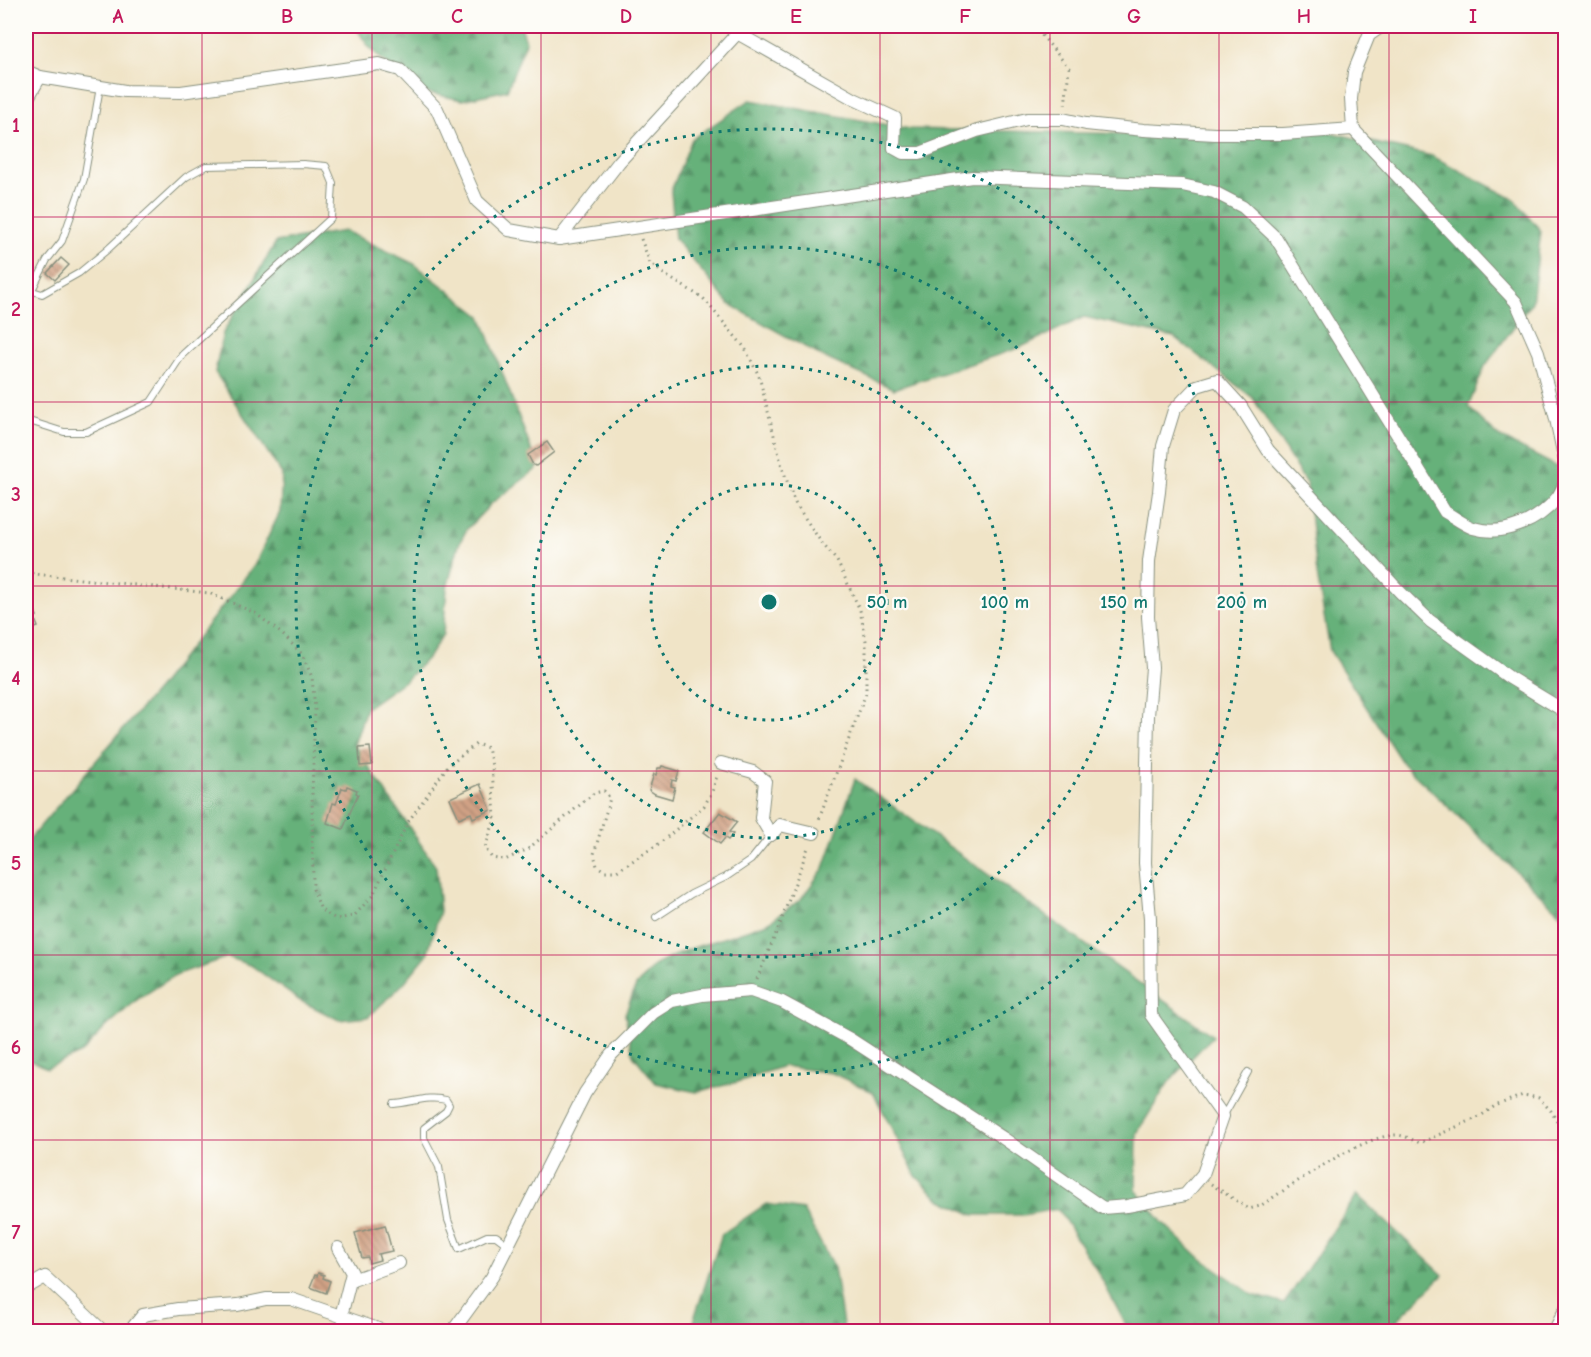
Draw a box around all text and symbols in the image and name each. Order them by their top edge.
text: A [112,5,124,28]
text: B [281,5,293,28]
text: C [451,5,463,28]
text: D [620,5,632,28]
text: E [790,5,802,28]
text: F [959,5,971,28]
text: G [1127,5,1141,28]
text: H [1297,5,1311,28]
text: I [1469,5,1477,28]
text: 1 [12,114,20,137]
text: 2 [11,298,21,321]
text: 3 [11,483,21,506]
centre of rings [759,592,779,612]
text: 50 m [867,592,907,613]
text: 100 m [981,592,1029,613]
text: 150 m [1100,592,1148,613]
text: 200 m [1217,592,1267,613]
text: 4 [11,667,21,690]
text: 5 [11,852,21,875]
text: 6 [11,1036,21,1059]
text: 7 [12,1221,21,1244]

